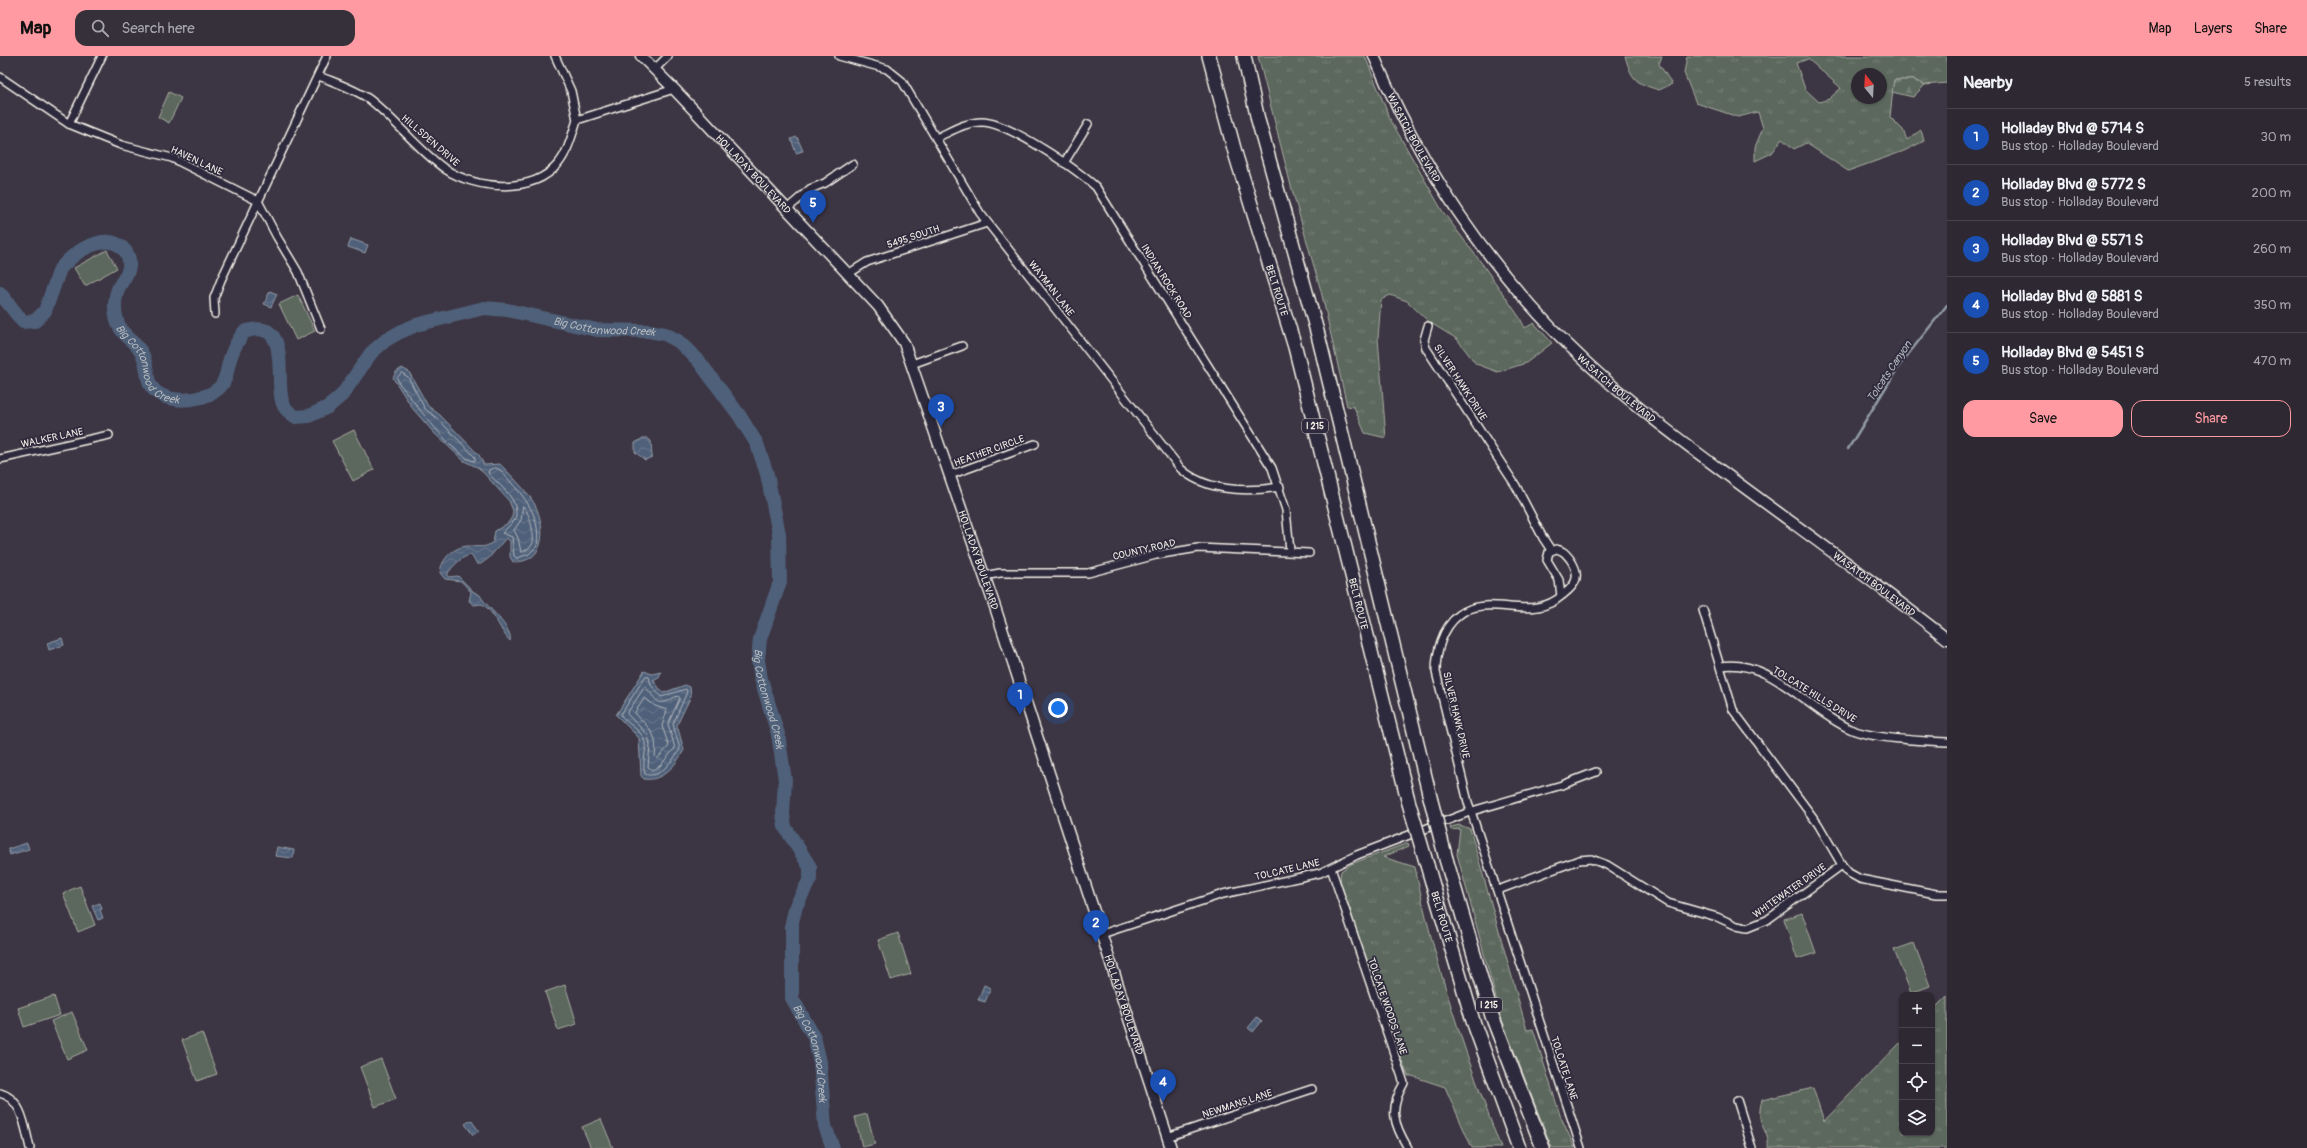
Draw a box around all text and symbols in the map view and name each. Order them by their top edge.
search box [75,10,355,46]
text: Map [20,16,51,40]
icon: search [89,17,111,39]
text: Search here [121,19,195,38]
text: Map [2149,20,2172,37]
text: Layers [2194,20,2232,37]
text: Share [2254,20,2287,37]
north arrow [1851,68,1887,104]
text: Nearby [1963,72,2012,93]
text: 5 results [2244,74,2291,90]
street label: WASATCH BOULEVARD [1385,91,1443,185]
street label: HILLSDEN DRIVE [399,112,462,169]
text: Holladay Blvd @ 5714 S [2001,119,2144,138]
text: 1 [1973,129,1979,145]
text: 30 m [2261,129,2291,145]
street label: HOLLADAY BOULEVARD [713,132,793,217]
text: Bus stop · Holladay Boulevard [2001,138,2159,154]
street label: HAVEN LANE [169,144,224,178]
text: Holladay Blvd @ 5772 S [2001,175,2146,194]
text: 2 [1972,185,1980,201]
text: 200 m [2252,185,2291,201]
pin: 5 [800,190,826,223]
text: Bus stop · Holladay Boulevard [2001,194,2159,210]
street label: 5495 SOUTH [885,223,941,251]
text: Holladay Blvd @ 5571 S [2001,231,2143,250]
text: 3 [1972,241,1980,257]
text: 260 m [2253,241,2291,257]
street label: INDIAN ROCK ROAD [1138,242,1194,321]
text: Bus stop · Holladay Boulevard [2001,250,2159,266]
street label: WAYMAN LANE [1026,259,1077,319]
street label: BELT ROUTE [1263,263,1290,318]
text: Holladay Blvd @ 5881 S [2001,287,2142,306]
text: 4 [1972,297,1980,313]
text: 350 m [2253,297,2291,313]
text: Bus stop · Holladay Boulevard [2001,306,2159,322]
water label: Big Cottonwood Creek [552,314,658,339]
water label: Big Cottonwood Creek [113,322,181,407]
water label: Tolcats Canyon [1864,338,1915,404]
street label: SILVER HAWK DRIVE [1431,342,1489,423]
text: Holladay Blvd @ 5451 S [2001,343,2144,362]
street label: WASATCH BOULEVARD [1574,352,1658,425]
text: 5 [1972,353,1980,369]
text: 470 m [2253,353,2291,369]
text: Bus stop · Holladay Boulevard [2001,362,2159,378]
pin: 3 [928,394,954,427]
button: Save [1963,400,2123,437]
button: Share [2131,400,2291,437]
road number: I 215 [1302,419,1328,433]
street label: WALKER LANE [20,426,84,450]
street label: HEATHER CIRCLE [952,433,1026,469]
street label: HOLLADAY BOULEVARD [955,509,1000,611]
street label: COUNTY ROAD [1112,537,1177,563]
street label: WASATCH BOULEVARD [1831,550,1917,619]
street label: BELT ROUTE [1346,577,1370,631]
water label: Big Cottonwood Creek [751,648,786,751]
street label: TOLCATE HILLS DRIVE [1770,664,1859,726]
street label: SILVER HAWK DRIVE [1440,671,1472,760]
pin: 1 [1007,682,1033,715]
your location [1048,698,1068,718]
street label: TOLCATE LANE [1254,857,1321,883]
street label: WHITEWATER DRIVE [1751,861,1829,921]
street label: BELT ROUTE [1428,890,1455,944]
pin: 2 [1083,910,1109,943]
street label: HOLLADAY BOULEVARD [1101,953,1145,1056]
street label: TOLCATE WOODS LANE [1365,956,1409,1056]
map controls [1899,992,1935,1136]
button: + [1899,992,1935,1028]
road number: I 215 [1476,998,1502,1012]
water label: Big Cottonwood Creek [790,1002,829,1104]
button: − [1899,1028,1935,1064]
street label: TOLCATE LANE [1548,1035,1580,1102]
button: locate [1899,1064,1935,1100]
pin: 4 [1150,1069,1176,1102]
street label: NEWMANS LANE [1201,1087,1274,1121]
button: layers [1899,1100,1935,1136]

